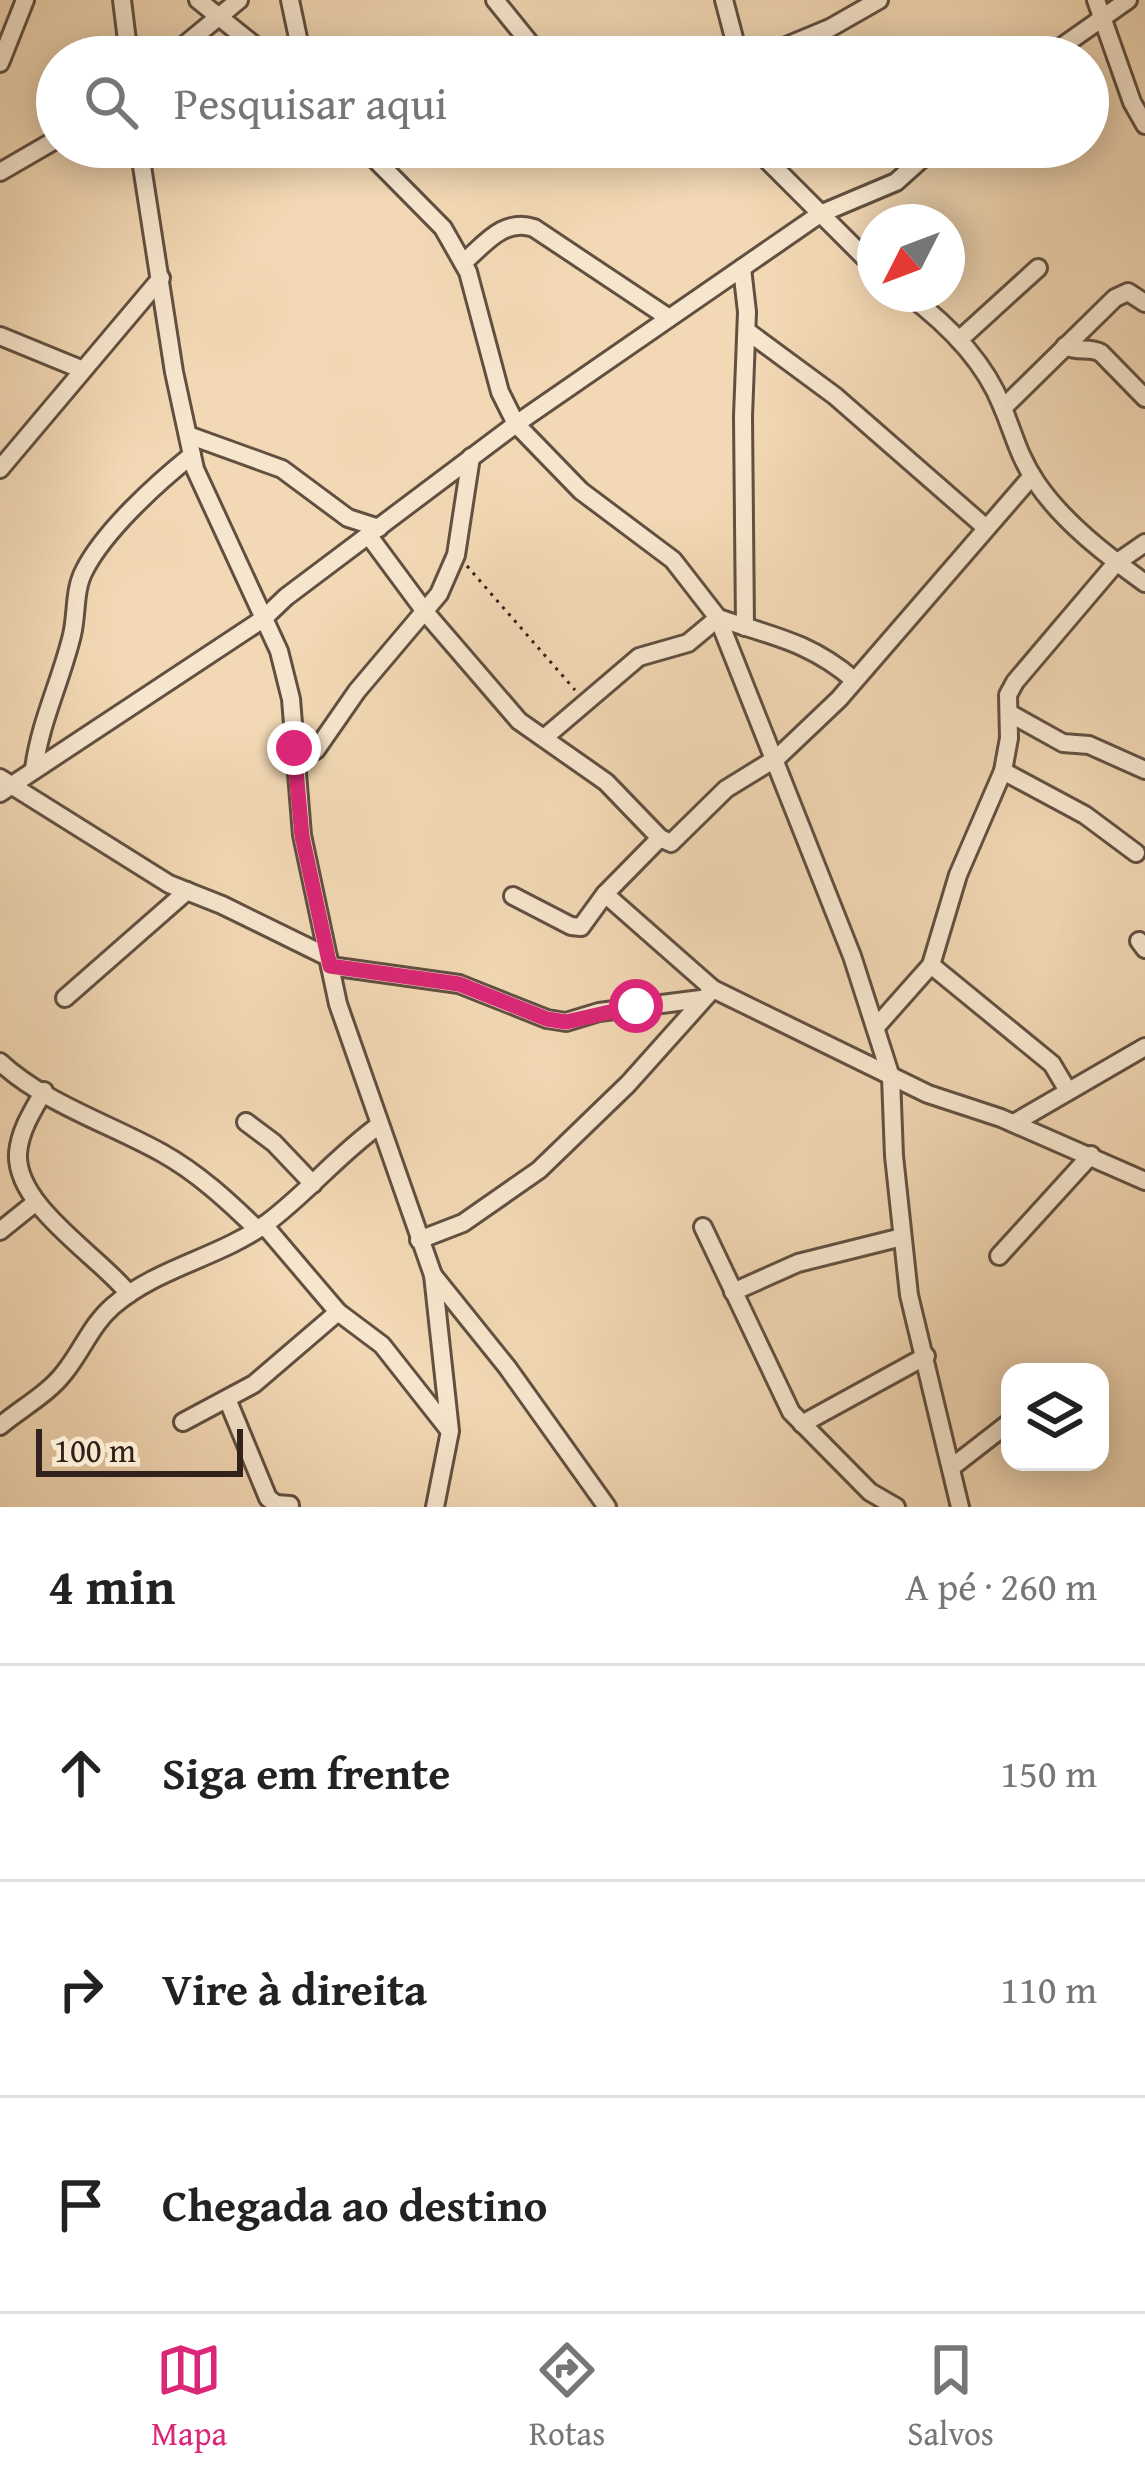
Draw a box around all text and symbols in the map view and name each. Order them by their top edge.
search box [36,36,1109,168]
icon: search [78,69,144,135]
text: Pesquisar aqui [174,70,447,135]
north arrow [857,204,965,312]
route end [267,721,321,775]
route start [609,979,663,1033]
map controls [1001,1363,1109,1471]
button: layers [1001,1363,1109,1471]
scale bar [36,1423,243,1476]
text: 100 m [54,1426,136,1474]
text: 4 min [48,1548,175,1623]
text: A pé · 260 m [905,1557,1097,1614]
icon: ahead [48,1740,114,1806]
text: Siga em frente [162,1740,450,1805]
text: 150 m [1000,1744,1097,1801]
icon: right [48,1956,114,2022]
text: Vire à direita [162,1956,427,2021]
text: 110 m [1000,1960,1097,2017]
icon: arrive [48,2172,114,2238]
text: Chegada ao destino [162,2172,547,2237]
tab: Mapa [151,2337,227,2457]
tab: Rotas [529,2337,605,2457]
tab: Salvos [907,2337,994,2457]

